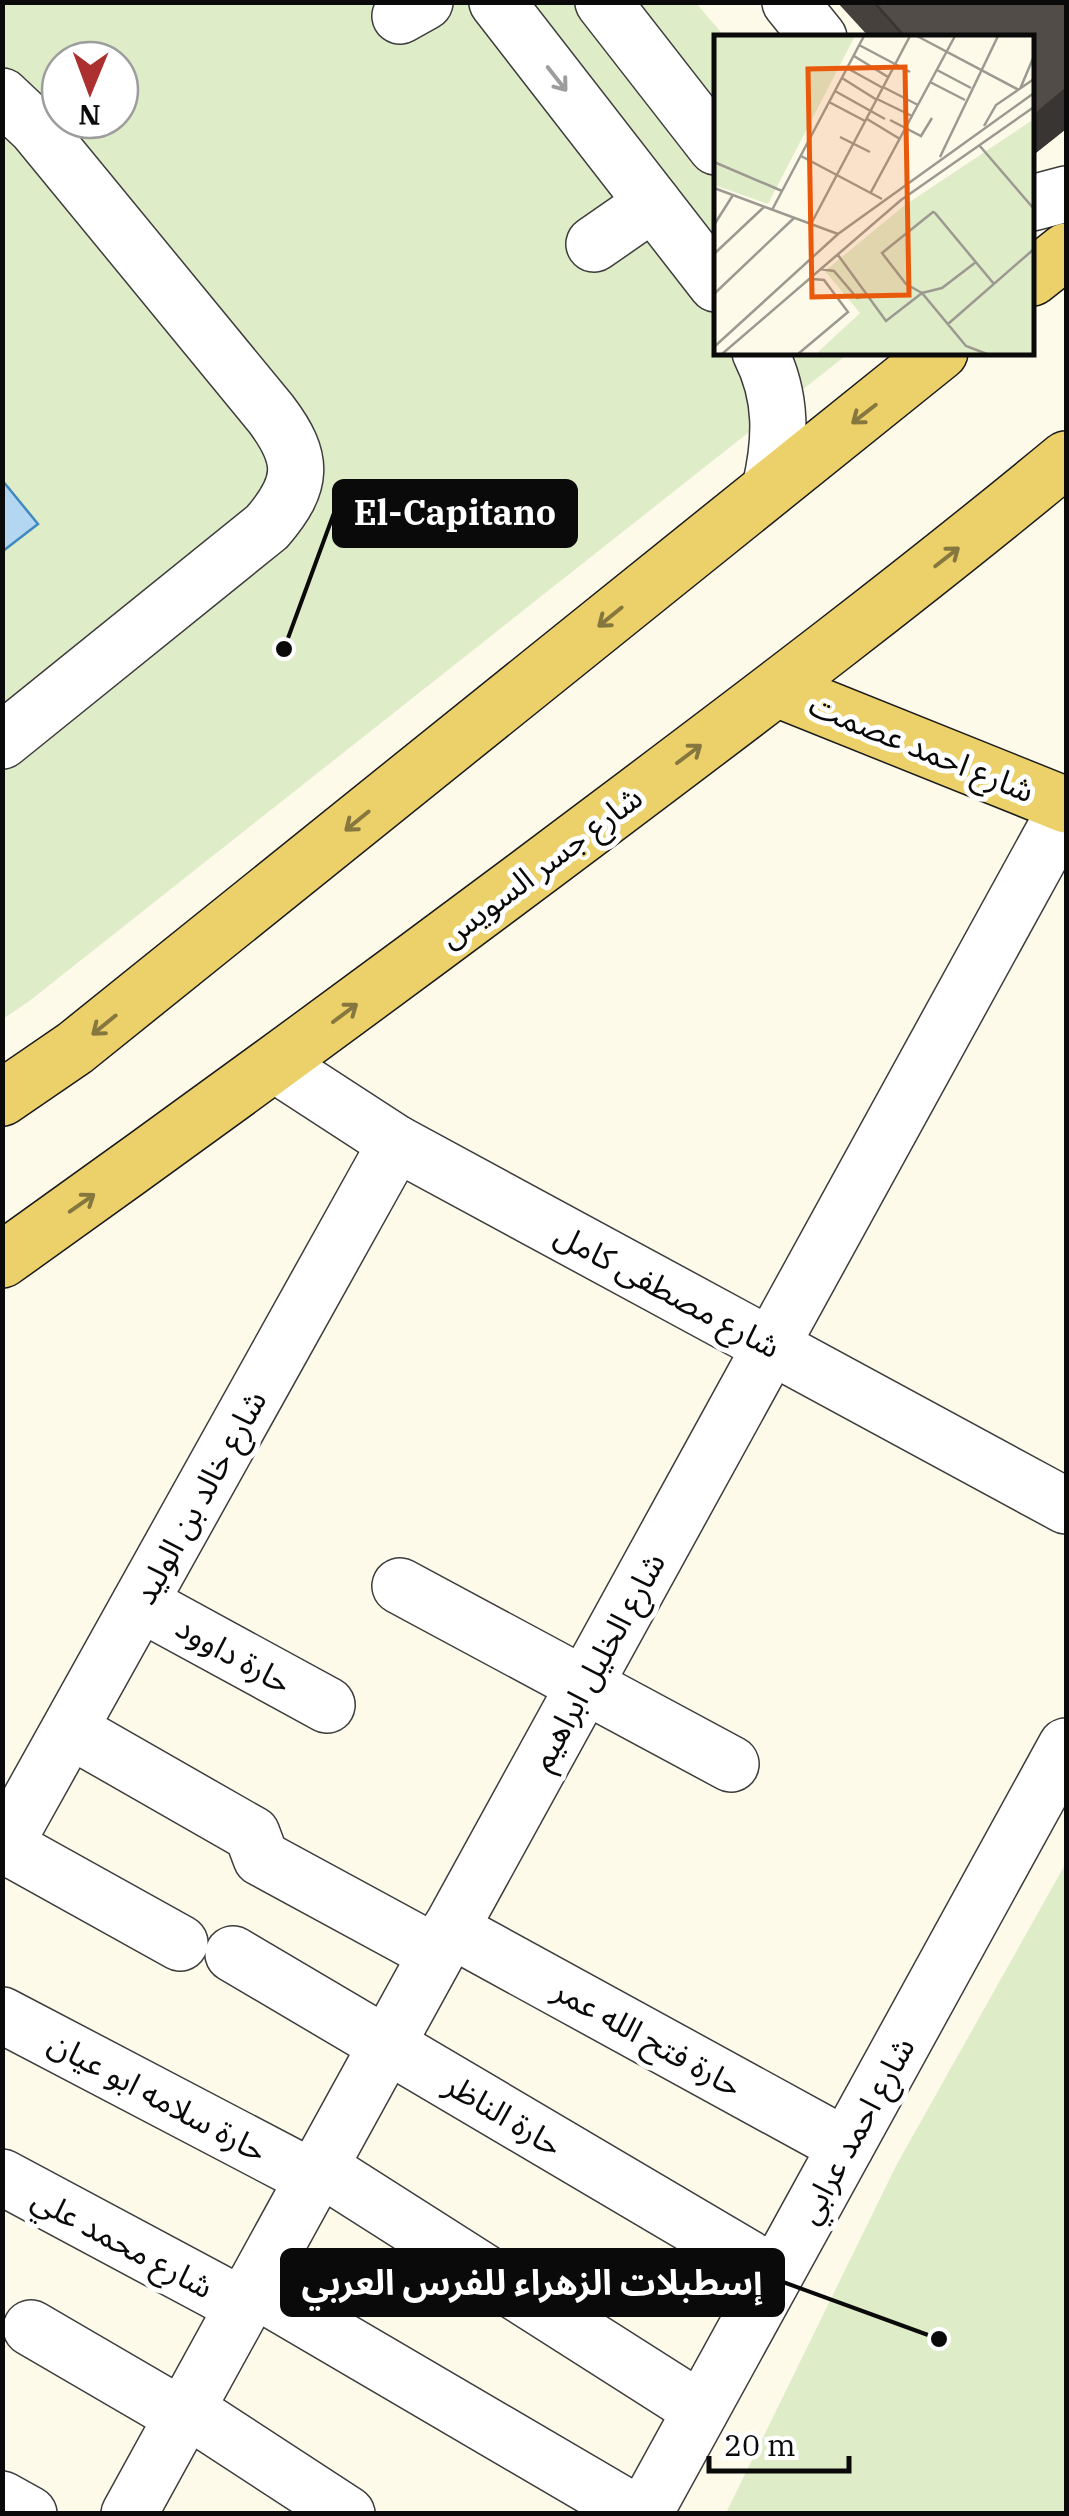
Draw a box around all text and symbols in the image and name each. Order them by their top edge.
inset map [714,35,1034,355]
north arrow [40,40,140,140]
one-way arrow [546,66,568,92]
text: N [78,97,101,134]
one-way arrow [851,403,878,424]
callout: El-Capitano [334,481,576,546]
text: El-Capitano [354,489,556,535]
one-way arrow [933,547,960,568]
one-way arrow [598,606,624,628]
street label: شارع احمد عصمت [802,683,1041,815]
one-way arrow [675,744,702,765]
street label: شارع جسر السويس [430,776,653,959]
one-way arrow [345,810,371,832]
one-way arrow [331,1002,358,1023]
one-way arrow [91,1014,118,1035]
one-way arrow [68,1193,95,1214]
street label: شارع مصطفى كامل [546,1213,788,1371]
street label: شارع خالد بن الوليد [123,1383,279,1613]
street label: شارع الخليل ابراهيم [520,1545,678,1779]
street label: حارة داوود [169,1605,299,1703]
street label: حارة فتح الله عمر [544,1967,750,2110]
street label: حارة سلامه ابو عيان [42,2021,274,2171]
street label: شارع احمد عرابي [786,2029,927,2233]
street label: حارة الناظر [437,2062,570,2165]
street label: شارع محمد علي [23,2177,221,2311]
callout: إسطبلات الزهراء للفرس العربي [282,2250,783,2315]
text: إسطبلات الزهراء للفرس العربي [301,2259,763,2311]
scale bar [709,2411,849,2473]
text: 20 m [724,2425,796,2464]

